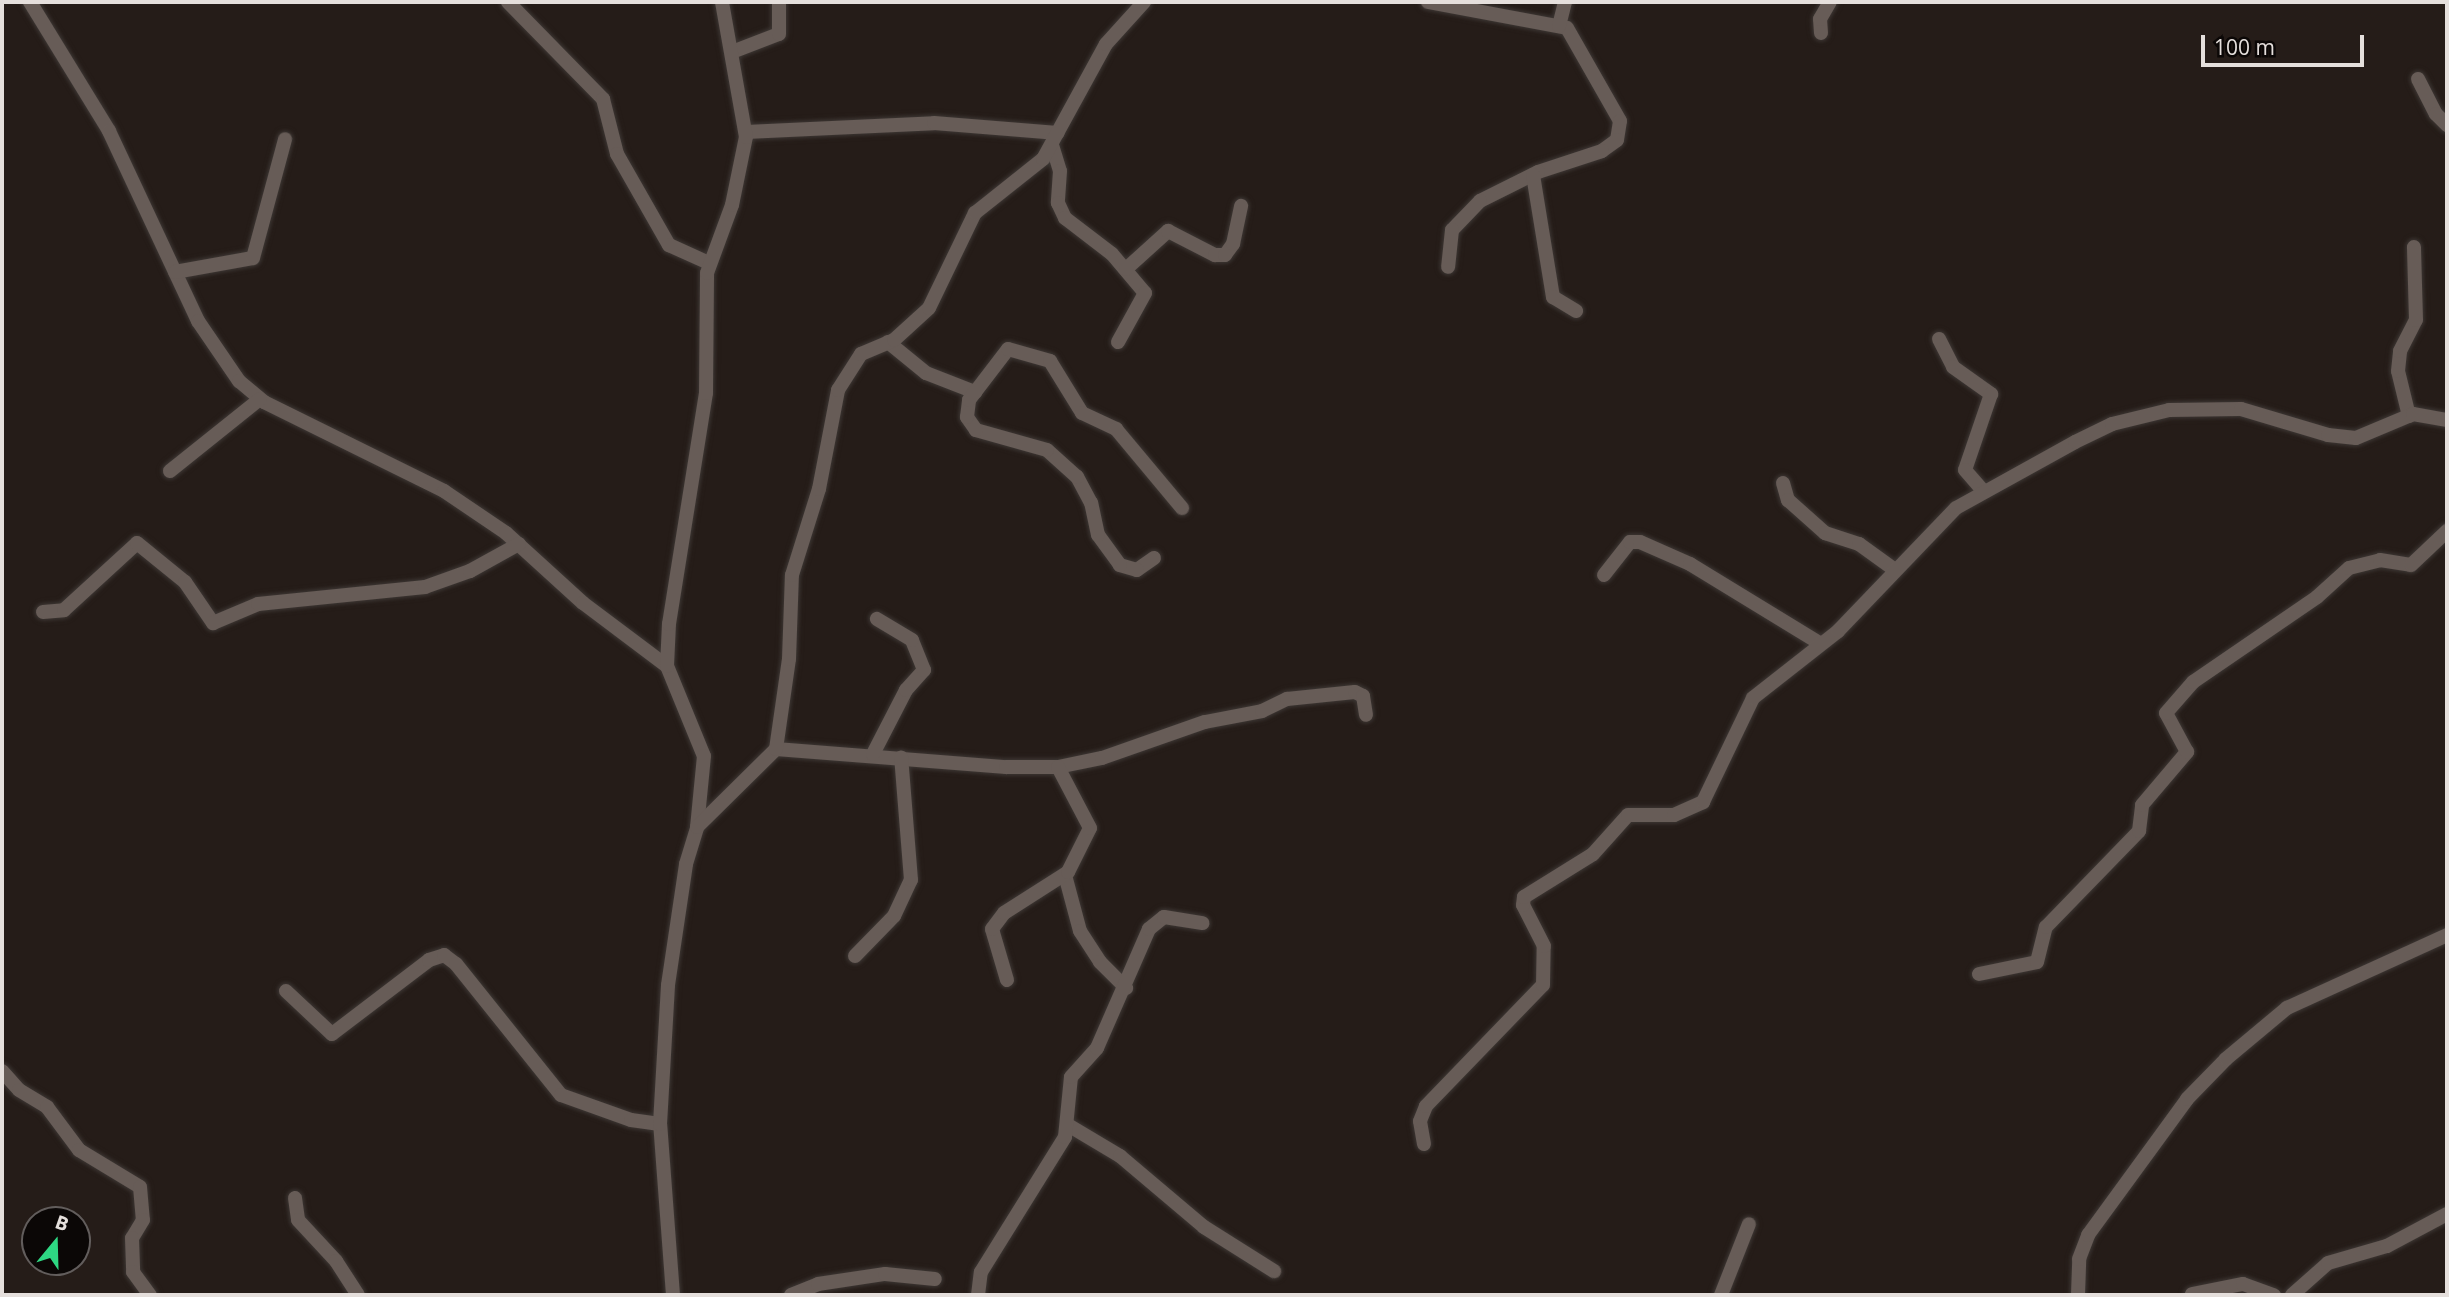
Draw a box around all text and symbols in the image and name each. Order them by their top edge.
scale bar [2204,21,2367,65]
text: 100 m [2214,33,2275,61]
north arrow [21,1206,91,1276]
text: B [52,1209,72,1237]

